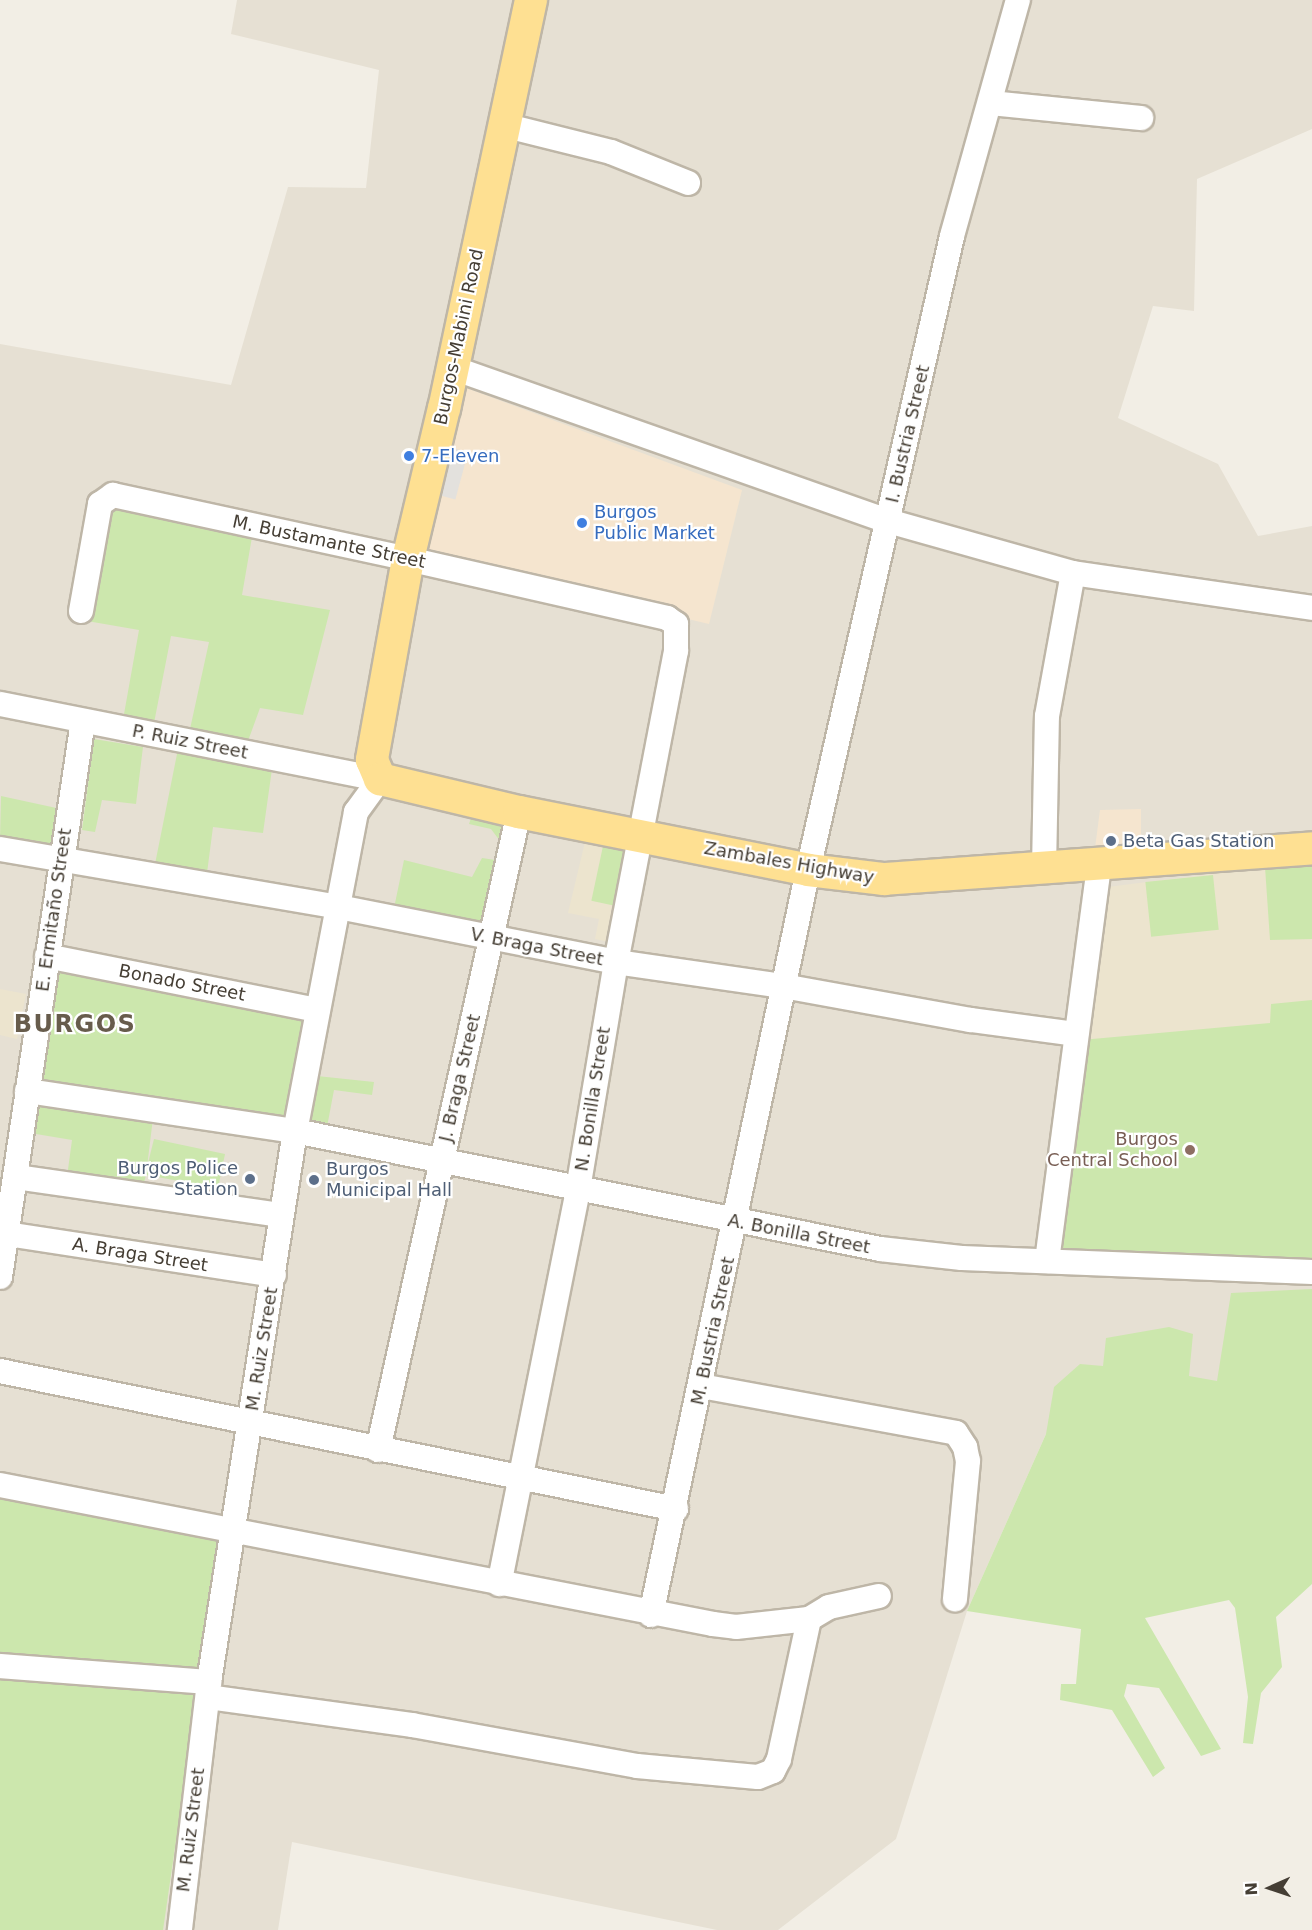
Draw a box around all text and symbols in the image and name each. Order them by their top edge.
street label: Burgos-Mabini Road [430,247,488,427]
street label: I. Bustria Street [882,363,934,505]
place label: 7-Eleven [421,445,500,467]
marker: 7-Eleven [402,449,416,463]
place label: Burgos Public Market [594,502,715,544]
street label: M. Bustamante Street [231,511,427,573]
marker: Burgos Public Market [575,516,589,530]
street label: P. Ruiz Street [130,720,250,764]
street label: E. Ermitaño Street [32,827,76,993]
place label: Beta Gas Station [1123,830,1274,852]
marker: Beta Gas Station [1104,834,1118,848]
street label: Zambales Highway [702,837,876,889]
street label: V. Braga Street [469,924,605,970]
street label: Bonado Street [117,960,247,1006]
district label: BURGOS [14,1011,136,1039]
street label: J. Braga Street [435,1012,485,1144]
street label: N. Bonilla Street [571,1025,615,1173]
place label: Burgos Central School [1047,1129,1178,1172]
marker: Burgos Central School [1183,1143,1197,1157]
place label: Burgos Police Station [117,1158,238,1200]
place label: Burgos Municipal Hall [326,1159,452,1202]
marker: Burgos Police Station [243,1172,257,1186]
marker: Burgos Municipal Hall [307,1173,321,1187]
street label: A. Bonilla Street [726,1210,872,1258]
street label: A. Braga Street [71,1234,209,1276]
street label: M. Bustria Street [687,1255,739,1407]
street label: M. Ruiz Street [242,1286,282,1412]
street label: M. Ruiz Street [173,1767,209,1893]
north arrow [1240,1858,1300,1918]
text: N [1242,1882,1261,1896]

